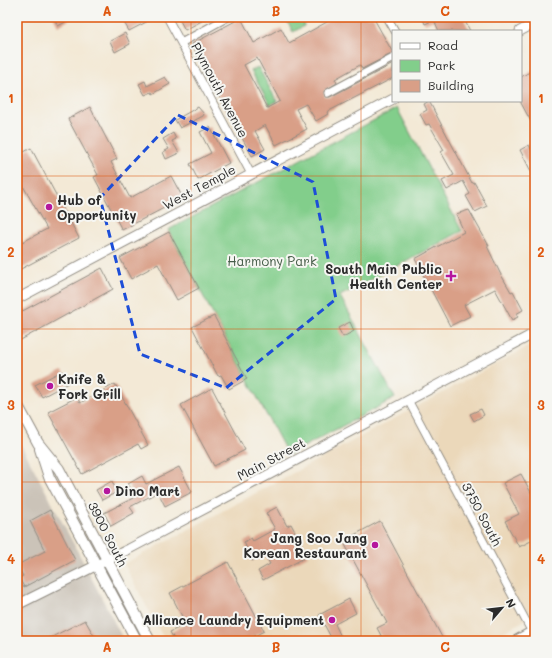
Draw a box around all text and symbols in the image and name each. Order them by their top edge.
text: A [102,2,112,19]
text: B [272,2,281,19]
text: C [440,2,450,19]
legend [392,30,522,102]
text: Road [428,37,458,53]
street label: Plymouth Avenue [188,39,253,140]
text: Park [428,57,455,73]
text: Building [428,77,474,93]
text: 1 [8,89,14,106]
text: 1 [538,89,544,106]
street label: West Temple [159,160,238,213]
place label: Hub of Opportunity [57,191,137,224]
marker: Hub of Opportunity [44,202,54,212]
text: 2 [7,243,15,260]
text: 2 [537,243,545,260]
park label: Harmony Park [227,252,317,269]
place label: South Main Public Health Center [325,260,442,292]
marker: South Main Public Health Center [445,270,457,282]
place label: Knife & Fork Grill [58,370,121,402]
marker: Knife & Fork Grill [45,381,55,391]
text: 3 [7,396,15,413]
text: 3 [537,396,545,413]
street label: Main Street [234,433,308,484]
street label: 3750 South [459,479,506,549]
place label: Dino Mart [115,482,180,499]
marker: Dino Mart [102,486,112,496]
street label: 3900 South [85,498,132,569]
place label: Jang Soo Jang Korean Restaurant [243,529,367,561]
marker: Jang Soo Jang Korean Restaurant [370,540,380,550]
text: 4 [7,550,15,567]
text: 4 [537,550,545,567]
north arrow [482,588,522,628]
text: N [503,596,520,610]
place label: Alliance Laundry Equipment [143,611,324,629]
marker: Alliance Laundry Equipment [327,615,337,625]
text: A [102,638,112,655]
text: B [272,638,281,655]
text: C [440,638,450,655]

